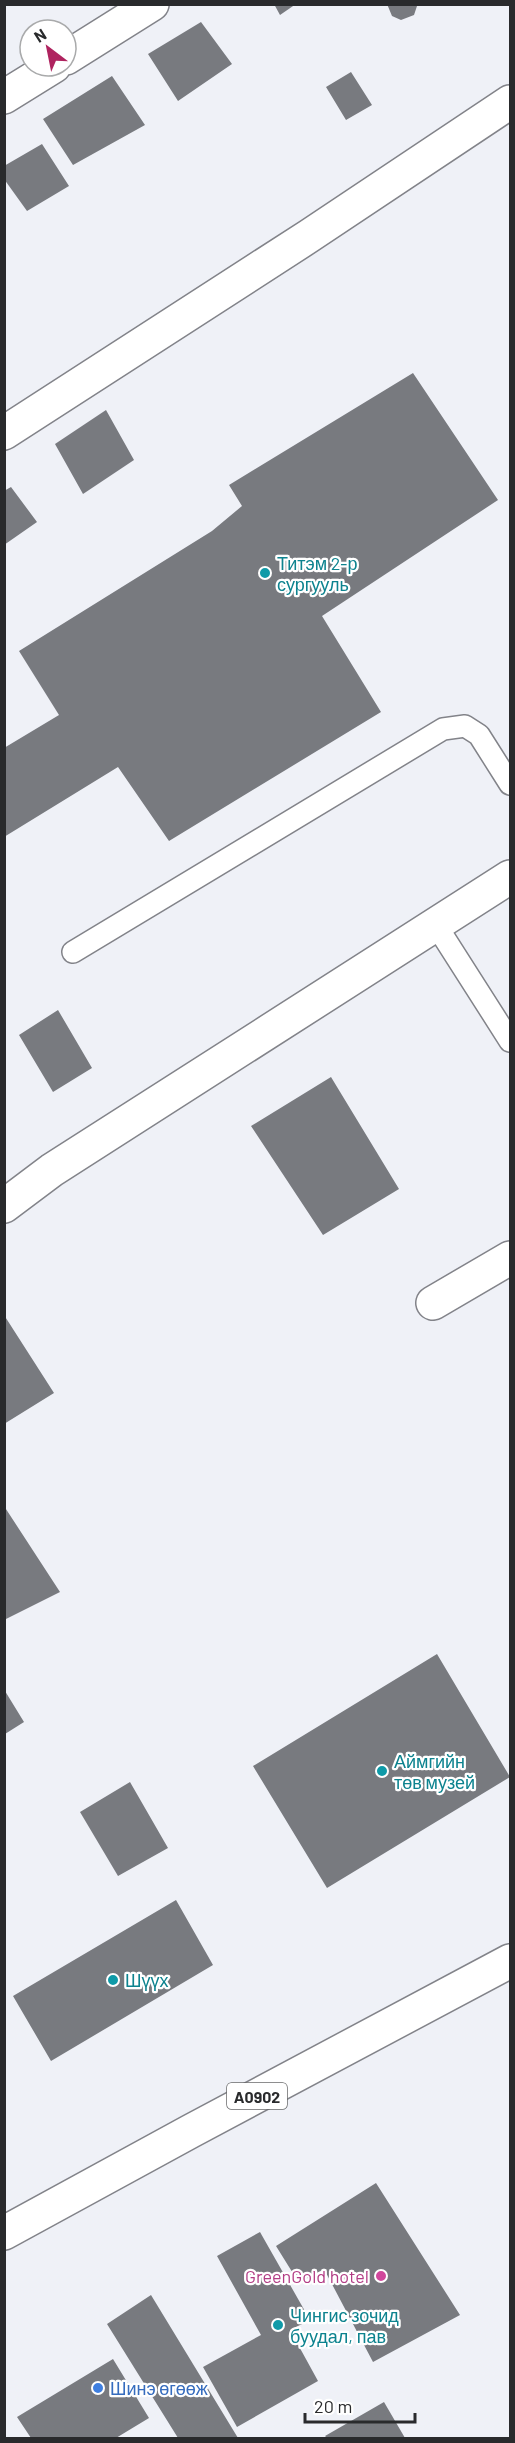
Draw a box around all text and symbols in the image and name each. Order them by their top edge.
north arrow [18,18,78,78]
text: N [30,24,49,46]
place label: Титэм 2-р сургууль [277,552,357,595]
marker: Титэм 2-р сургууль [258,566,272,580]
place label: Аймгийн төв музей [394,1750,475,1793]
marker: Аймгийн төв музей [375,1764,389,1778]
place label: Шүүх [125,1969,169,1991]
marker: Шүүх [106,1973,120,1987]
road number: A0902 [227,2083,287,2109]
place label: GreenGold hotel [245,2265,369,2287]
marker: GreenGold hotel [374,2269,388,2283]
place label: Чингис зочид буудал, пав [290,2304,399,2347]
marker: Чингис зочид буудал, пав [271,2318,285,2332]
place label: Шинэ өгөөж [110,2377,208,2399]
marker: Шинэ өгөөж [91,2381,105,2395]
scale bar [305,2386,414,2424]
text: 20 m [314,2395,352,2417]

